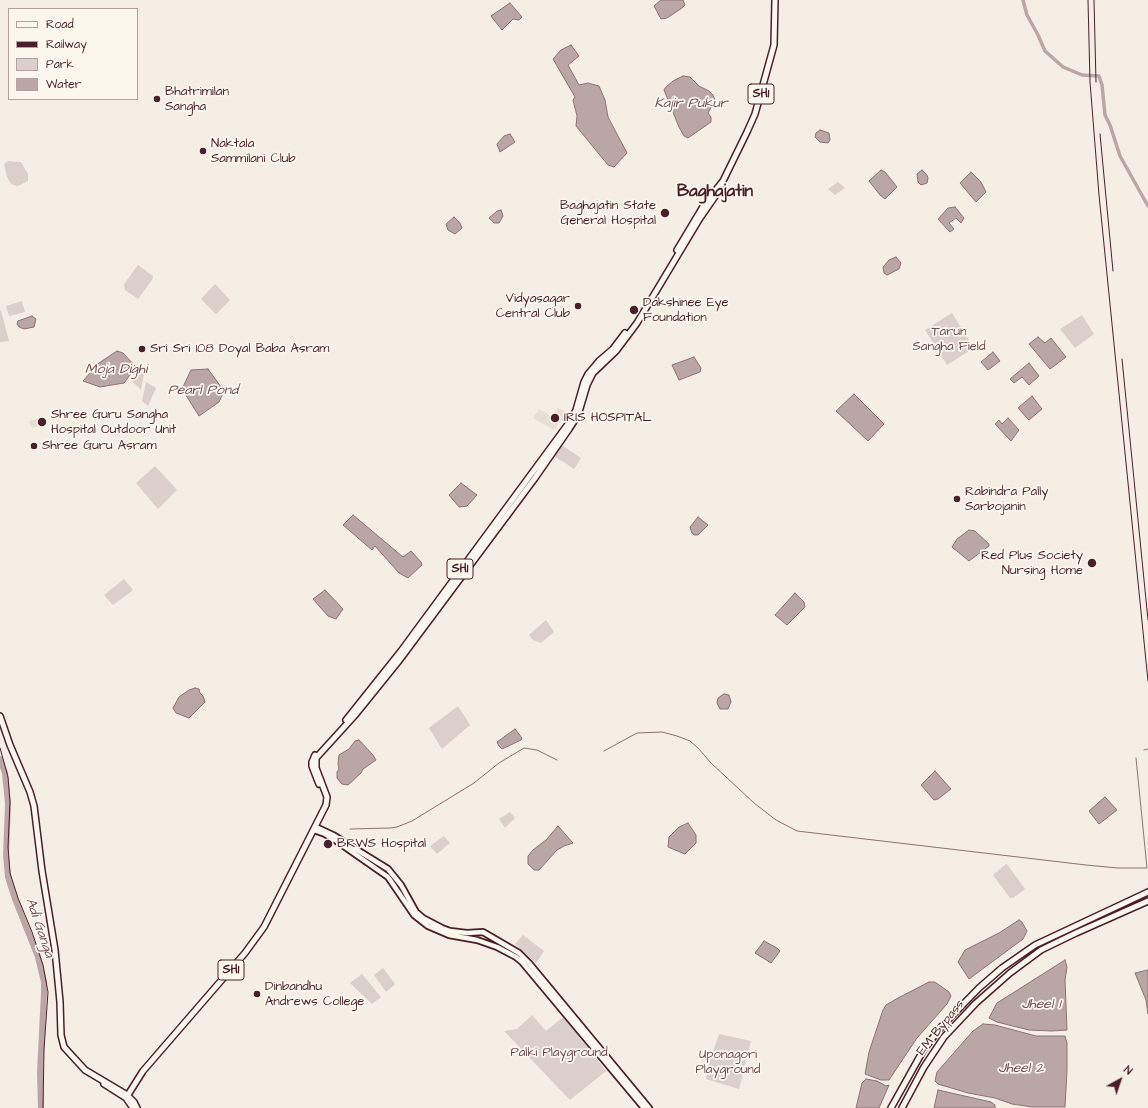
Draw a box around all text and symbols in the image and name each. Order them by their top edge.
legend [8,8,138,100]
text: Road [46,16,74,33]
text: Railway [46,36,87,53]
text: Park [46,56,74,73]
text: Water [46,76,81,93]
place label: Bhatrimilan Sangha [165,84,229,115]
road number: SH1 [748,84,774,104]
marker: Bhatrimilan Sangha [152,94,162,104]
water label: Kajir Pukur [654,96,728,112]
place label: Naktala Sammilani Club [211,136,296,167]
marker: Naktala Sammilani Club [198,146,208,156]
district label: Baghajatin [677,182,753,202]
place label: Baghajatin State General Hospital [560,198,656,229]
marker: Baghajatin State General Hospital [659,207,671,219]
place label: Vidyasagar Central Club [496,291,570,322]
place label: Dakshinee Eye Foundation [643,295,729,326]
marker: Vidyasagar Central Club [573,301,583,311]
marker: Dakshinee Eye Foundation [628,304,640,316]
park label: Tarun Sangha Field [912,324,986,355]
place label: Sri Sri 108 Doyal Baba Asram [150,341,329,357]
marker: Sri Sri 108 Doyal Baba Asram [137,344,147,354]
water label: Moja Dighi [85,362,147,378]
water label: Pearl Pond [168,383,238,399]
place label: Shree Guru Sangha Hospital Outdoor Unit [51,407,176,438]
place label: IRIS HOSPITAL [564,410,651,426]
marker: IRIS HOSPITAL [549,412,561,424]
marker: Shree Guru Sangha Hospital Outdoor Unit [36,416,48,428]
place label: Shree Guru Asram [42,438,157,454]
marker: Shree Guru Asram [29,441,39,451]
place label: Rabindra Pally Sarbojanin [965,484,1048,515]
marker: Rabindra Pally Sarbojanin [952,494,962,504]
place label: Red Plus Society Nursing Home [981,548,1083,579]
marker: Red Plus Society Nursing Home [1086,557,1098,569]
road number: SH1 [447,559,473,579]
place label: BRWS Hospital [337,836,426,852]
marker: BRWS Hospital [322,838,334,850]
water label: Adi Ganga [21,896,57,960]
road number: SH1 [218,960,244,980]
place label: Dinbandhu Andrews College [265,979,364,1010]
marker: Dinbandhu Andrews College [252,989,262,999]
street label: EM Bypass [914,997,968,1059]
water label: Jheel 1 [1021,997,1061,1013]
park label: Palki Playground [510,1045,608,1061]
park label: Uponagori Playground [695,1047,761,1078]
north arrow [1100,1060,1140,1100]
water label: Jheel 2 [998,1061,1044,1077]
text: N [1121,1062,1136,1078]

